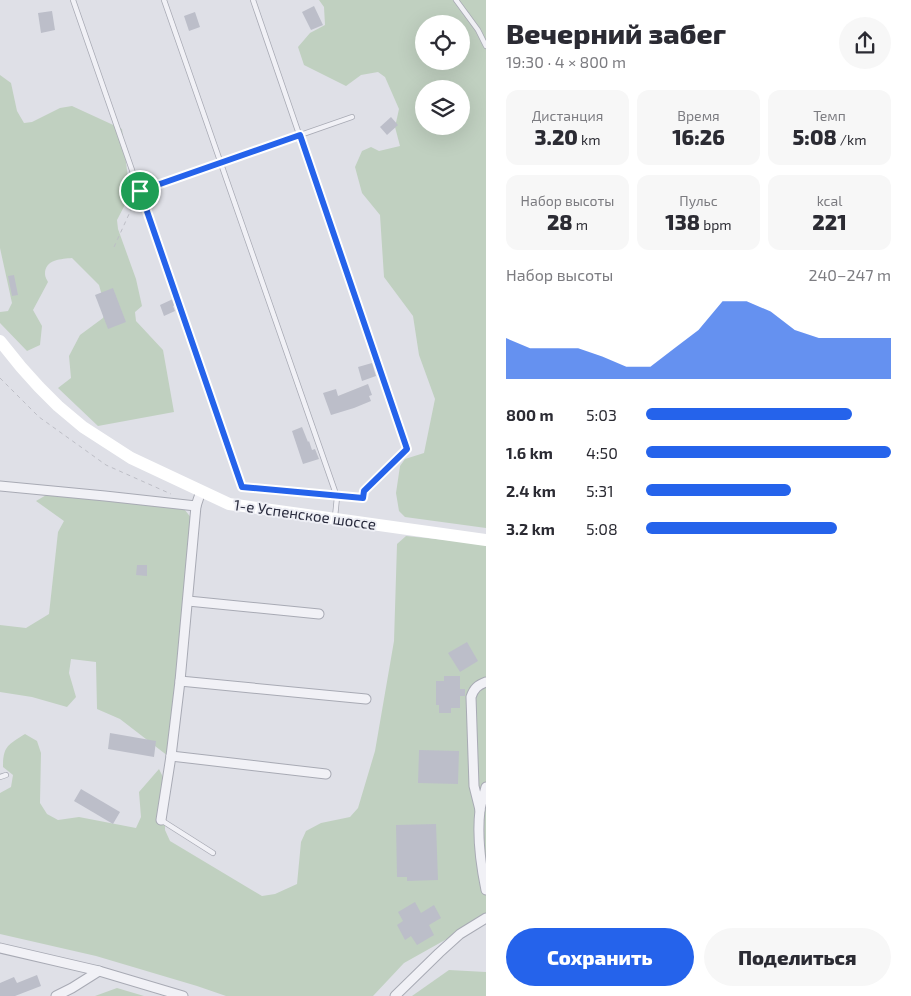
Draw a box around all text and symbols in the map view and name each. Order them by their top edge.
map controls [415,15,470,135]
button: locate [415,15,470,70]
text: Вечерний забег [506,16,726,50]
button: share [839,17,891,69]
text: 19:30 · 4 × 800 m [506,52,626,71]
button: layers [415,80,470,135]
text: Дистанция [532,107,603,124]
text: Время [677,107,720,124]
text: Темп [813,107,846,124]
text: 3.20 [535,124,578,149]
text: 16:26 [672,124,725,149]
text: 5:08 [793,124,837,149]
text: km [578,131,600,148]
text: /km [837,131,867,148]
pin [119,170,161,212]
icon: arrive [126,177,154,205]
text: Набор высоты [521,192,614,209]
text: Пульс [679,192,718,209]
text: kcal [817,192,842,209]
text: 28 [547,209,573,234]
text: 138 [665,209,700,234]
text: 221 [812,209,847,234]
text: m [573,216,588,233]
text: bpm [700,216,732,233]
text: Набор высоты [506,265,613,284]
text: 240–247 m [808,265,891,284]
text: 800 m [506,405,554,424]
text: 5:03 [586,405,617,424]
text: 1.6 km [506,443,553,462]
text: 4:50 [586,443,618,462]
text: 2.4 km [506,481,556,500]
text: 5:31 [586,481,614,500]
street label: 1-е Успенское шоссе [233,495,377,533]
text: 3.2 km [506,519,555,538]
text: 5:08 [586,519,618,538]
button: Сохранить [506,928,694,986]
button: Поделиться [704,928,891,986]

